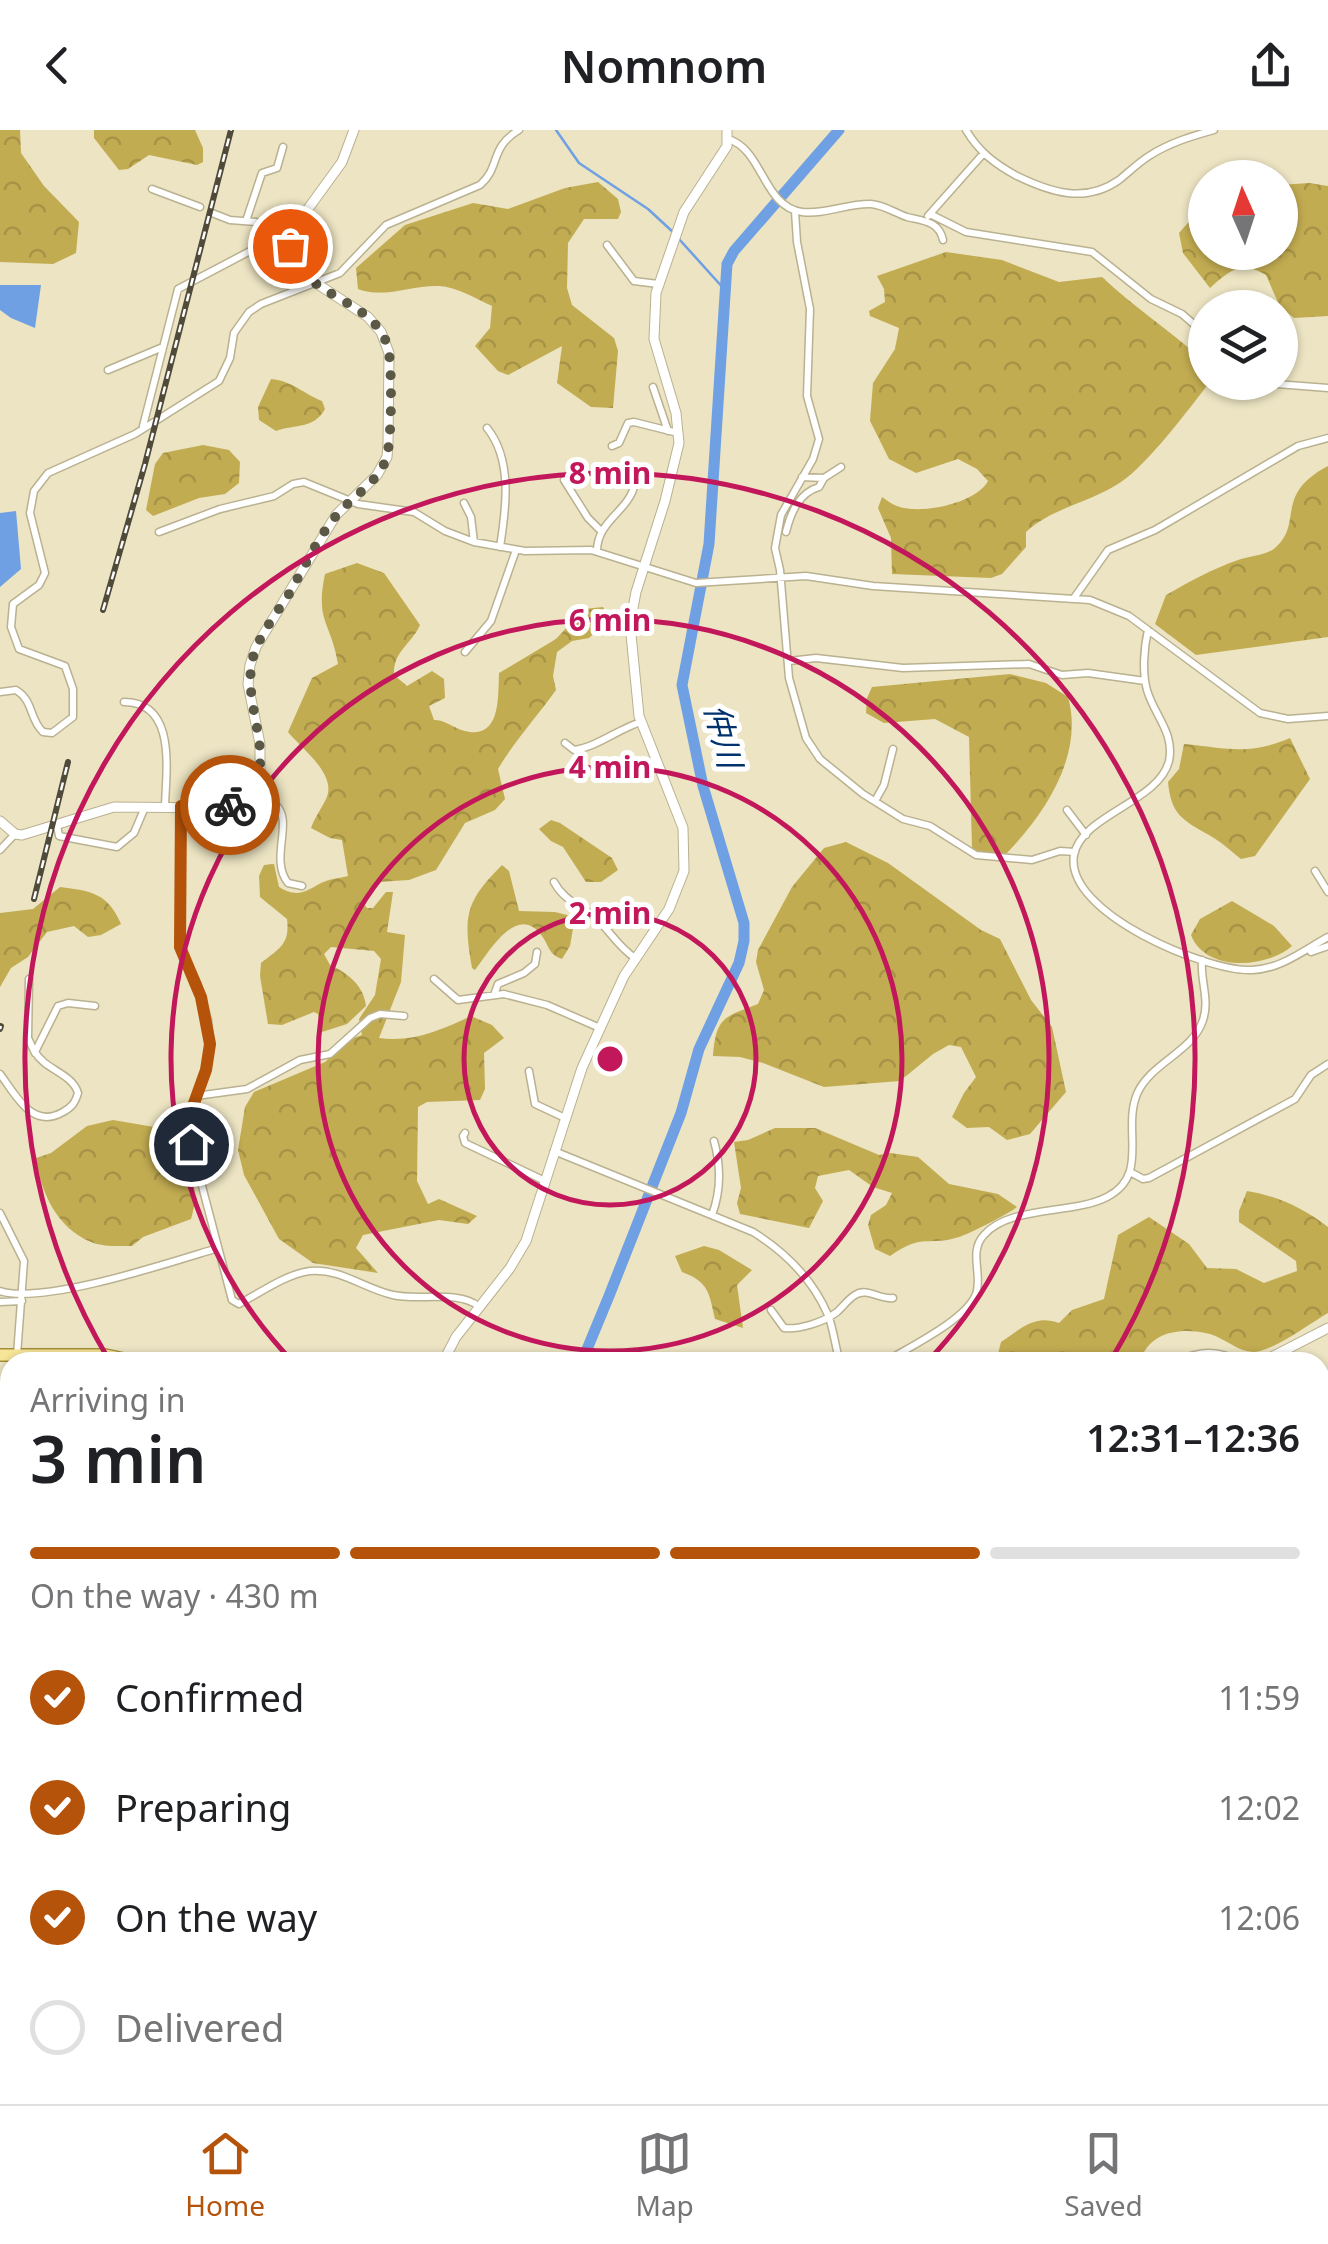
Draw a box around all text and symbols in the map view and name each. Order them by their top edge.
text: Nomnom [561,35,767,96]
icon: back [30,38,85,93]
icon: share [1243,38,1298,93]
north arrow [1188,160,1298,270]
map controls [1188,160,1298,400]
pin [248,204,333,289]
icon: bag [263,219,318,274]
button: layers [1188,290,1298,400]
text: 8 min [569,452,651,493]
text: 6 min [569,599,651,640]
water label: 仲川 [696,699,754,775]
text: 4 min [569,746,651,787]
courier [180,755,280,855]
icon: bike [203,778,258,833]
text: 2 min [569,892,651,933]
centre of rings [592,1041,628,1077]
pin [149,1102,234,1187]
icon: home [164,1117,219,1172]
text: Arriving in [30,1378,185,1421]
text: 12:31–12:36 [1086,1411,1300,1463]
text: 3 min [30,1414,206,1502]
text: On the way · 430 m [30,1574,319,1617]
icon: check [30,1670,85,1725]
text: Confirmed [115,1671,304,1723]
text: 11:59 [1218,1676,1300,1719]
icon: check [30,1780,85,1835]
text: Preparing [115,1781,291,1833]
text: 12:02 [1218,1786,1300,1829]
icon: check [30,1890,85,1945]
text: On the way [115,1891,317,1943]
text: 12:06 [1218,1896,1300,1939]
text: Delivered [115,2001,284,2053]
tab: Home [185,2126,265,2224]
tab: Map [635,2126,694,2224]
tab: Saved [1064,2126,1143,2224]

